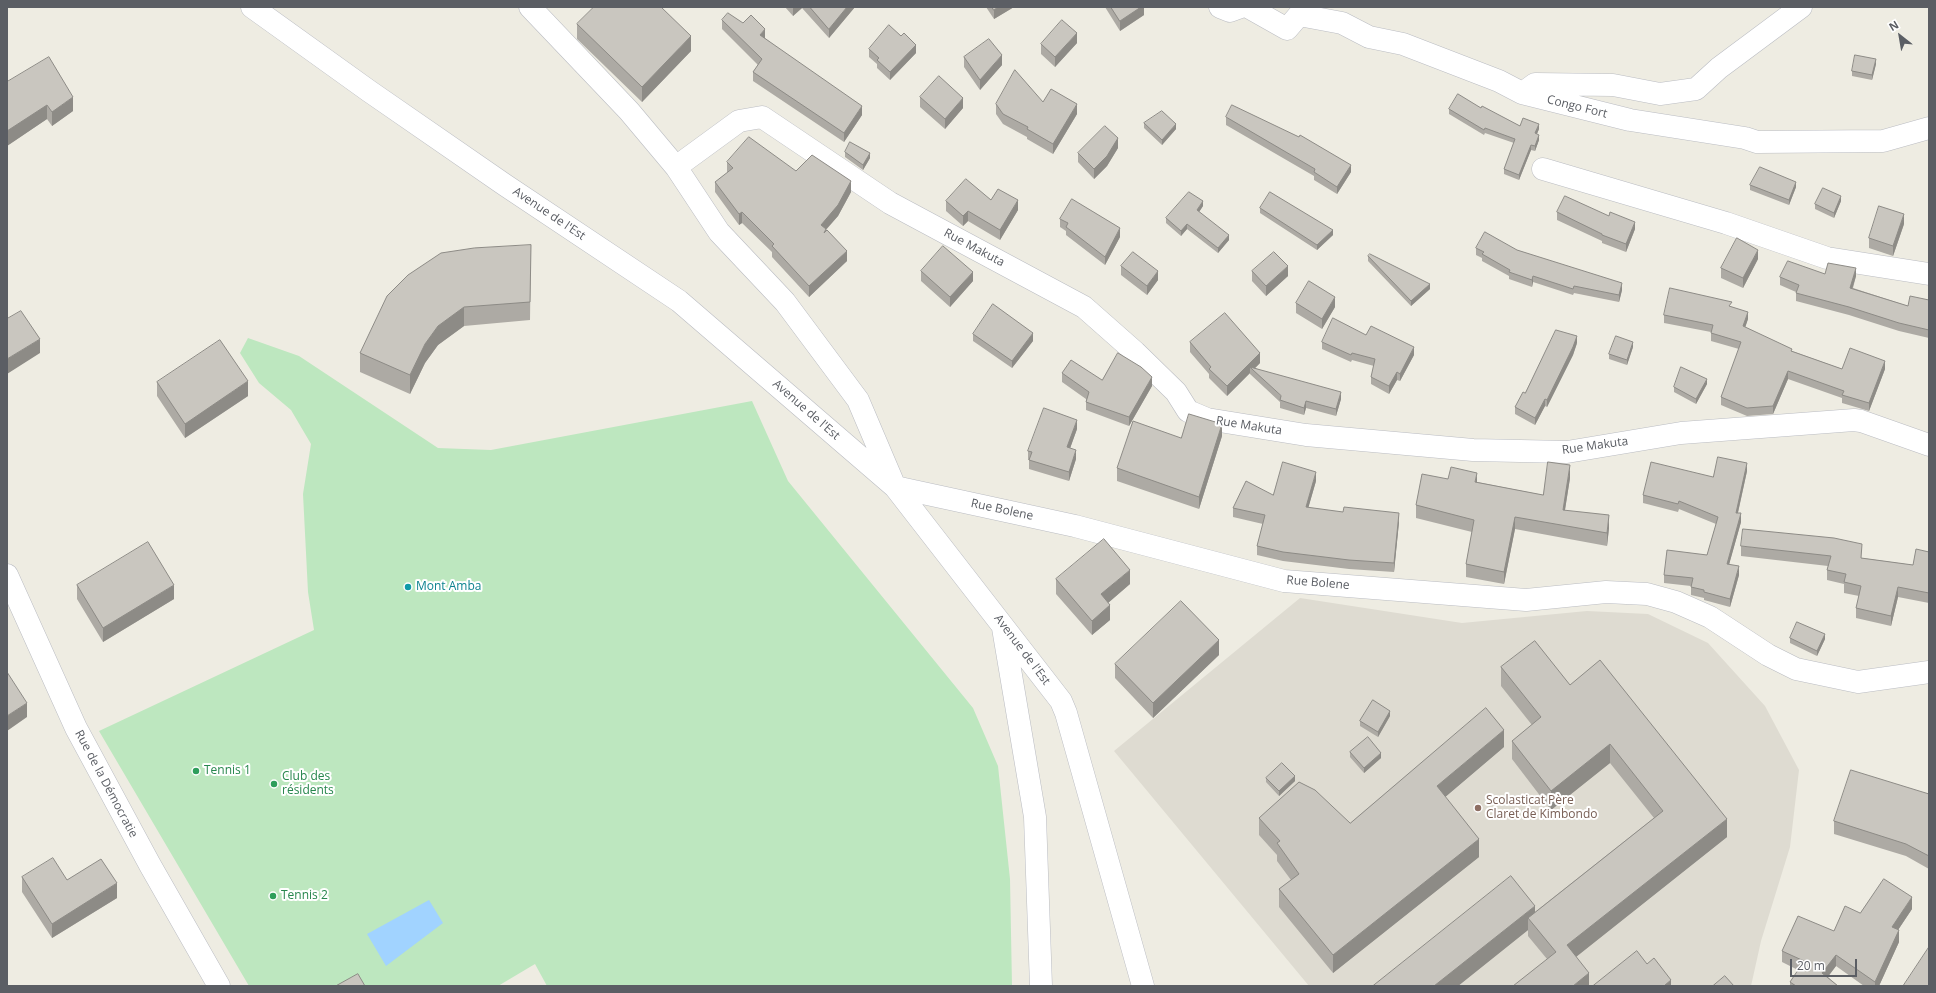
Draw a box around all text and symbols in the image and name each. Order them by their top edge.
north arrow [1880,16,1920,56]
text: N [1886,17,1901,34]
street label: Congo Fort [1545,93,1609,121]
street label: Avenue de l'Est [510,184,588,244]
street label: Rue Makuta [941,226,1007,270]
street label: Avenue de l'Est [769,377,843,443]
street label: Rue Makuta [1215,414,1283,438]
street label: Rue Makuta [1561,434,1629,458]
street label: Rue Bolene [969,496,1035,524]
street label: Rue Bolene [1286,573,1350,593]
place label: Mont Amba [416,580,481,594]
marker: Mont Amba [403,582,413,592]
street label: Avenue de l'Est [991,612,1053,688]
street label: Rue de la Démocratie [72,728,140,840]
place label: Tennis 1 [204,764,251,778]
marker: Tennis 1 [191,766,201,776]
place label: Club des résidents [282,770,334,798]
marker: Club des résidents [269,779,279,789]
place label: Scolasticat Père Claret de Kimbondo [1486,794,1597,822]
marker: Scolasticat Père Claret de Kimbondo [1473,803,1483,813]
place label: Tennis 2 [281,889,328,903]
marker: Tennis 2 [268,891,278,901]
scale bar [1792,951,1859,977]
text: 20 m [1797,957,1825,974]

